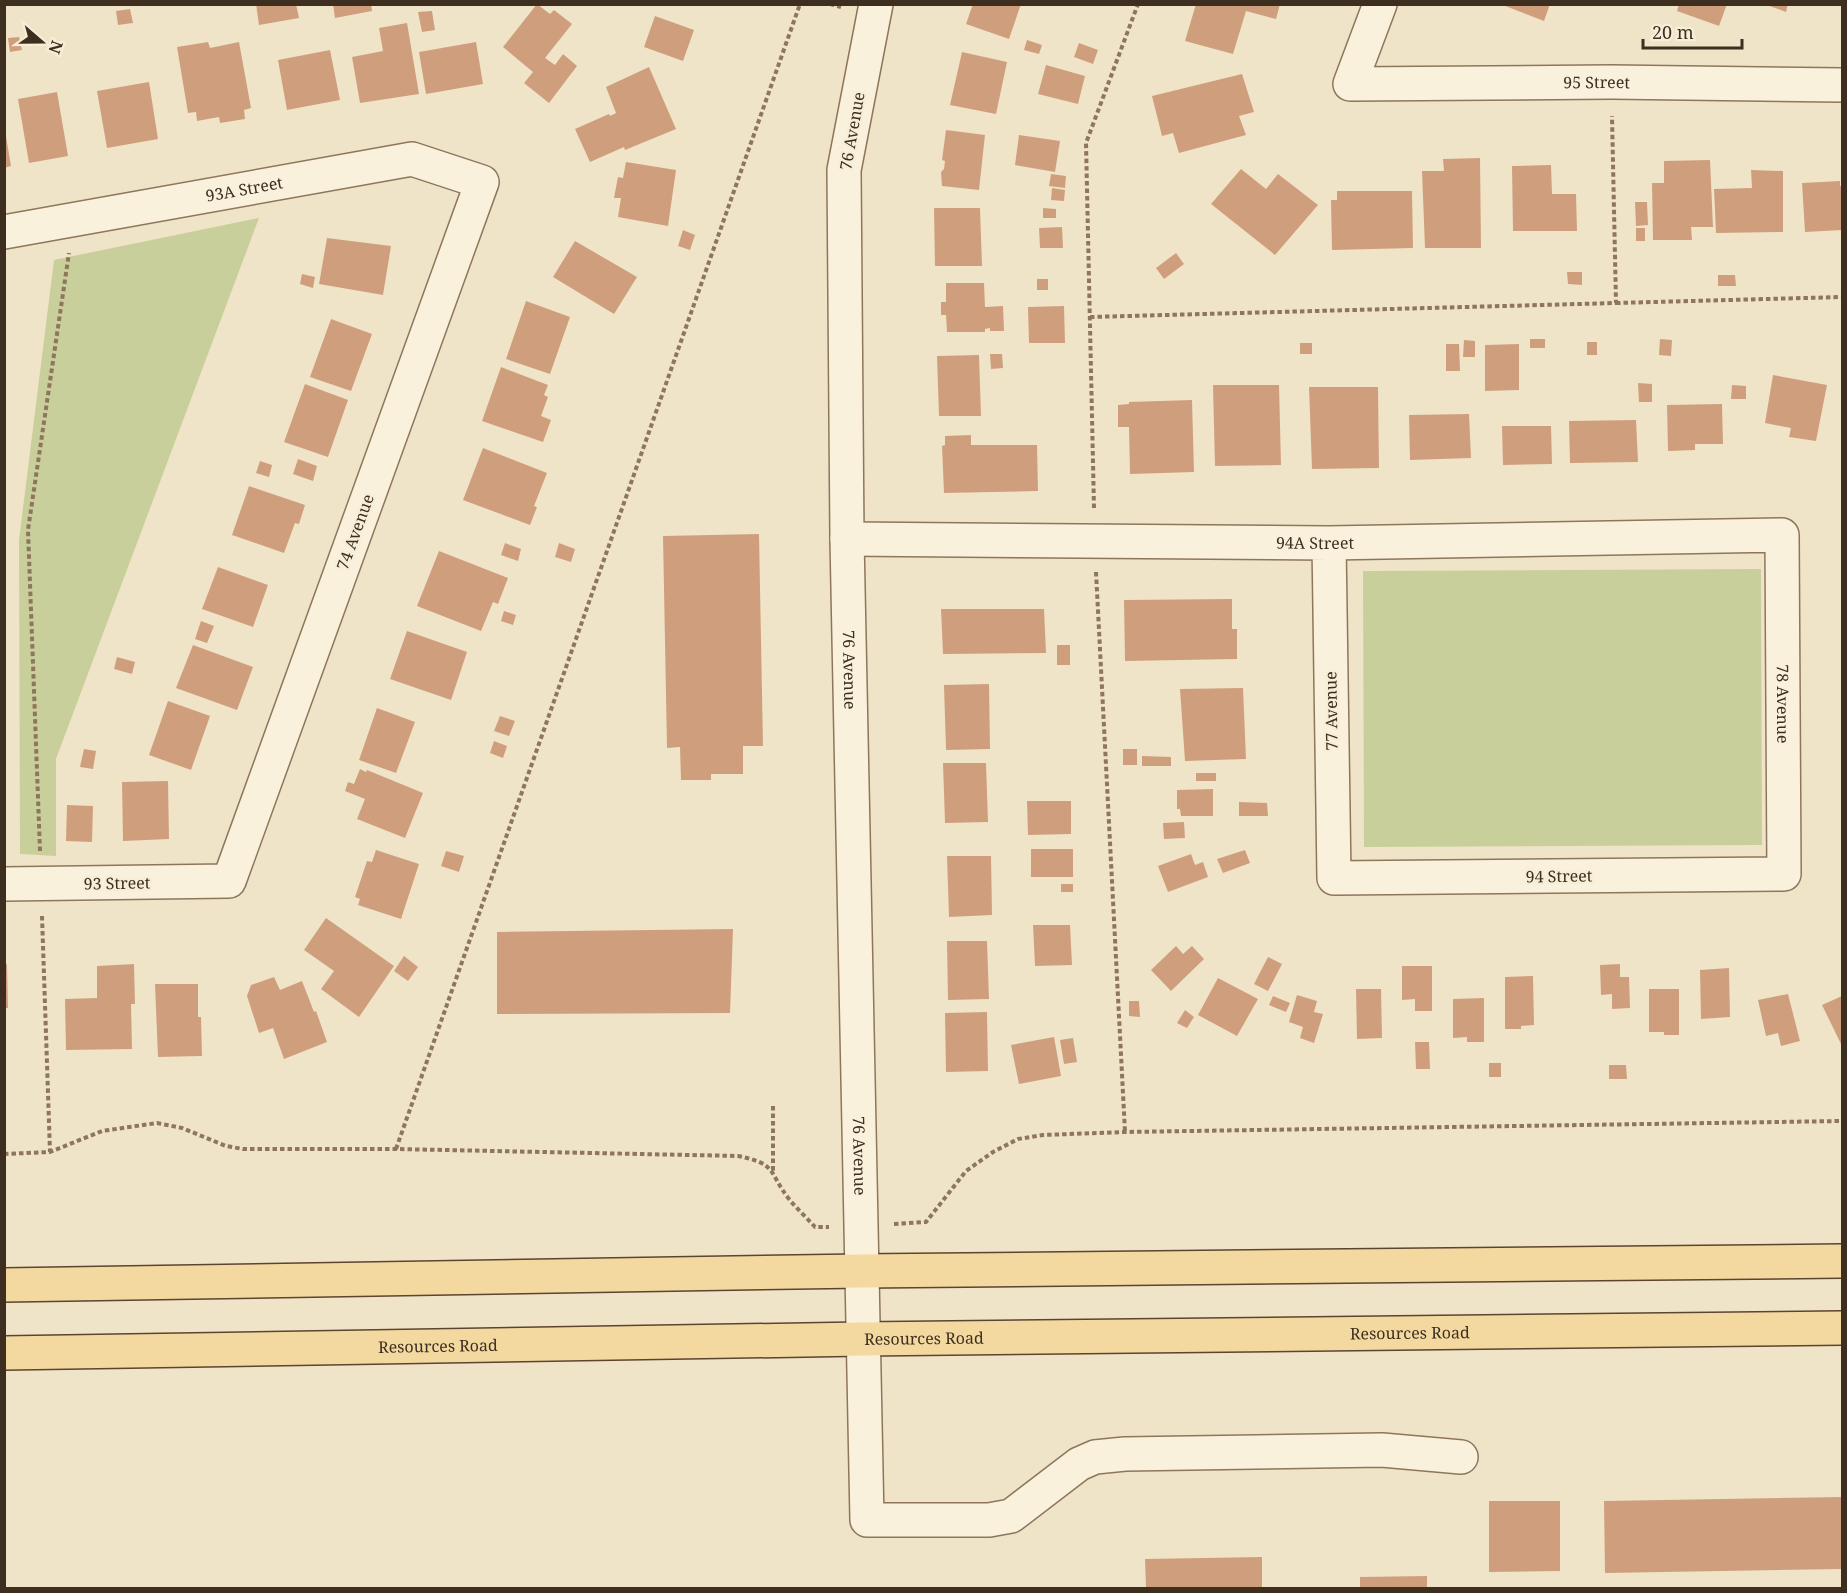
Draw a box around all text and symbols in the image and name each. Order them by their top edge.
north arrow [12,12,72,72]
scale bar [1643,12,1742,50]
text: 20 m [1652,20,1694,44]
text: N [43,37,69,57]
street label: 95 Street [1563,71,1630,93]
street label: 76 Avenue [834,90,870,172]
street label: 93A Street [204,171,285,207]
street label: 74 Avenue [331,491,379,573]
street label: 94A Street [1276,532,1355,554]
street label: 76 Avenue [838,630,861,710]
street label: 78 Avenue [1772,664,1794,744]
street label: 77 Avenue [1319,671,1343,751]
street label: 94 Street [1525,864,1593,888]
street label: 93 Street [83,871,151,895]
street label: 76 Avenue [848,1116,871,1196]
street label: Resources Road [1350,1321,1470,1345]
street label: Resources Road [864,1327,984,1350]
street label: Resources Road [378,1334,498,1358]

